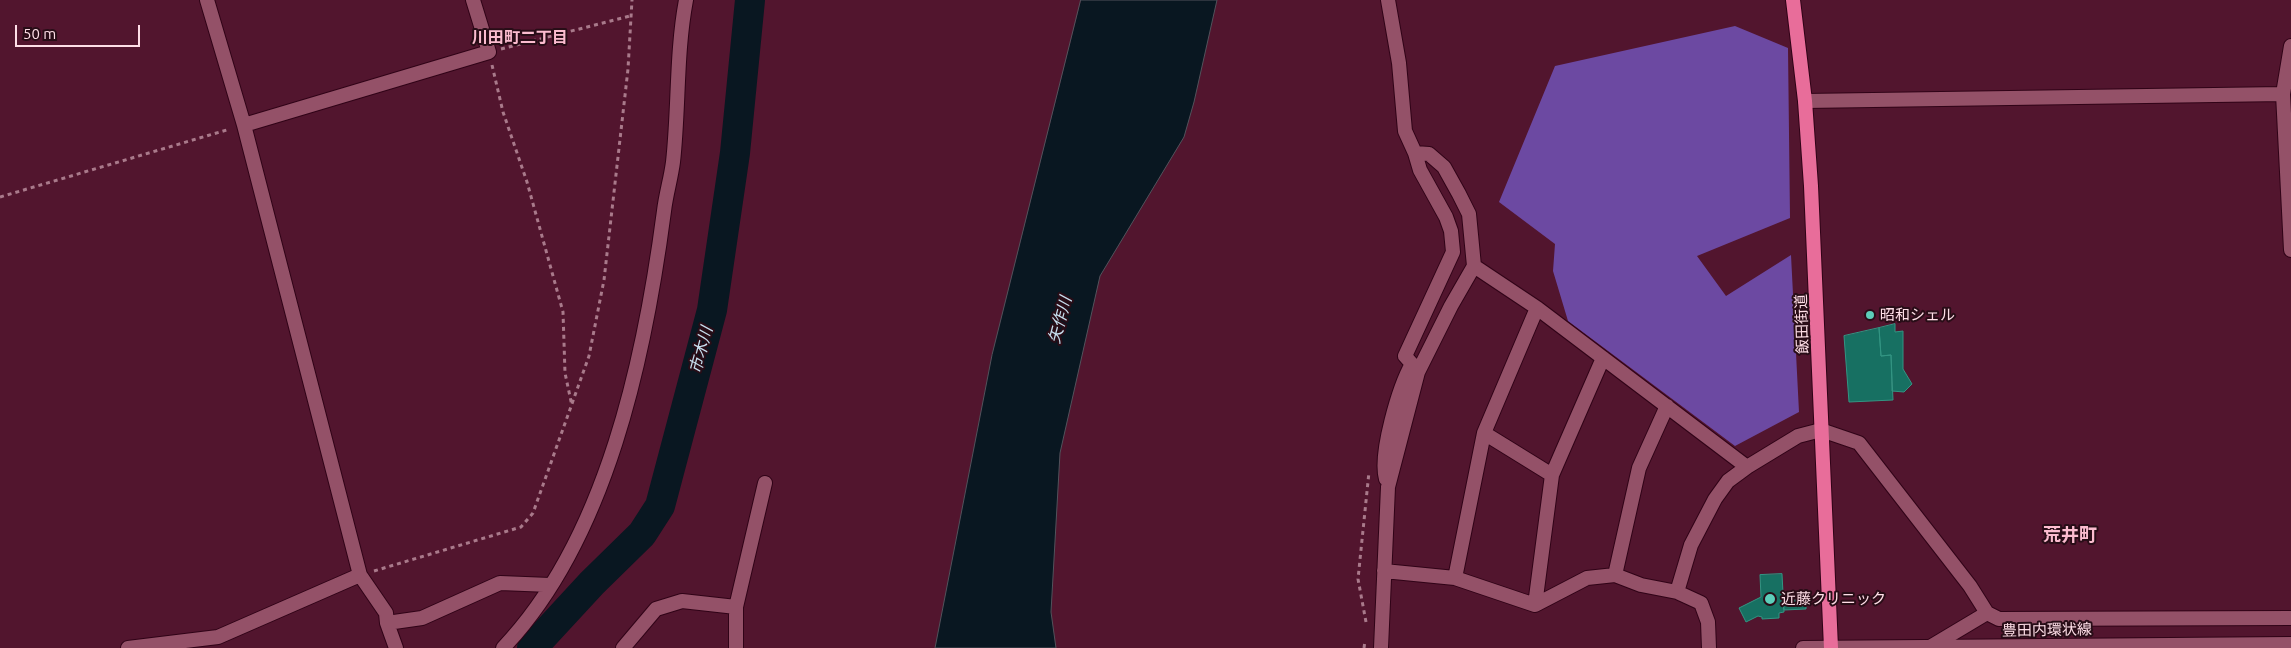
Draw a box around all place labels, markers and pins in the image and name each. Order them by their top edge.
place label: 昭和シェル [1880,306,1955,324]
marker: 昭和シェル [1864,309,1876,321]
place label: 近藤クリニック [1781,590,1886,608]
marker: 近藤クリニック [1763,592,1777,606]

